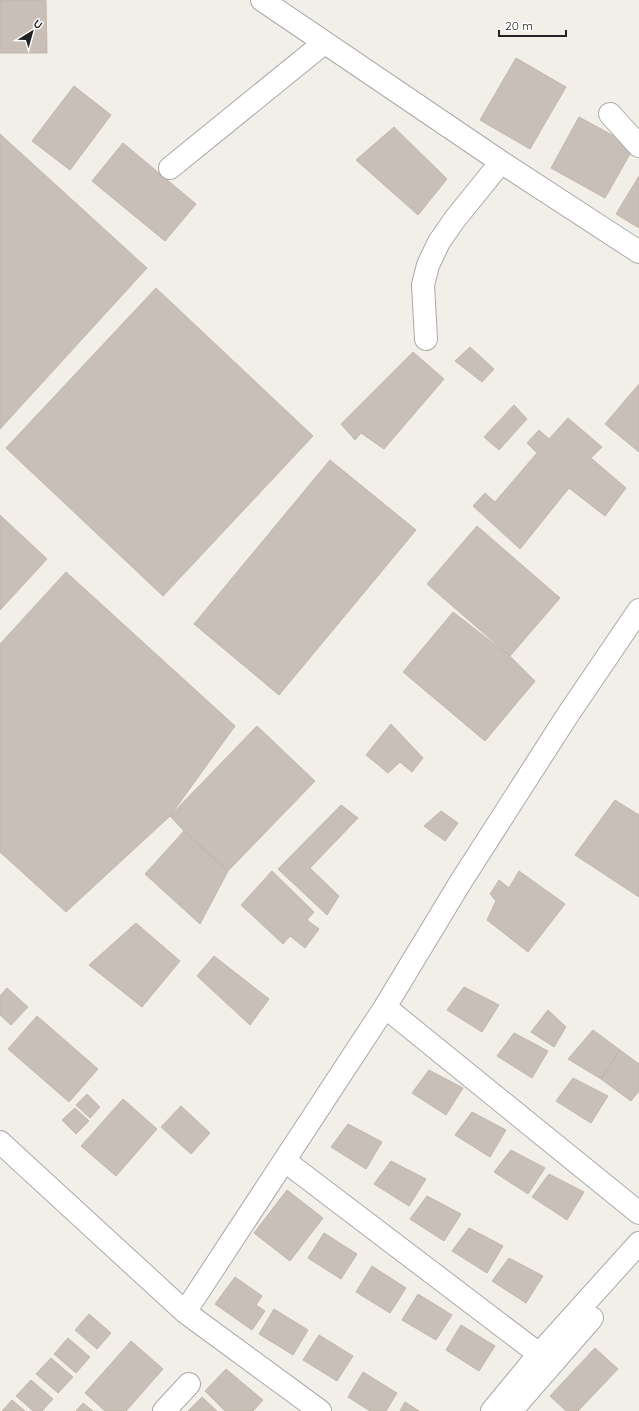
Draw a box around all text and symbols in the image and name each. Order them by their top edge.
north arrow [12,12,52,52]
scale bar [499,12,566,38]
text: U [31,16,45,32]
text: 20 m [505,18,533,33]

